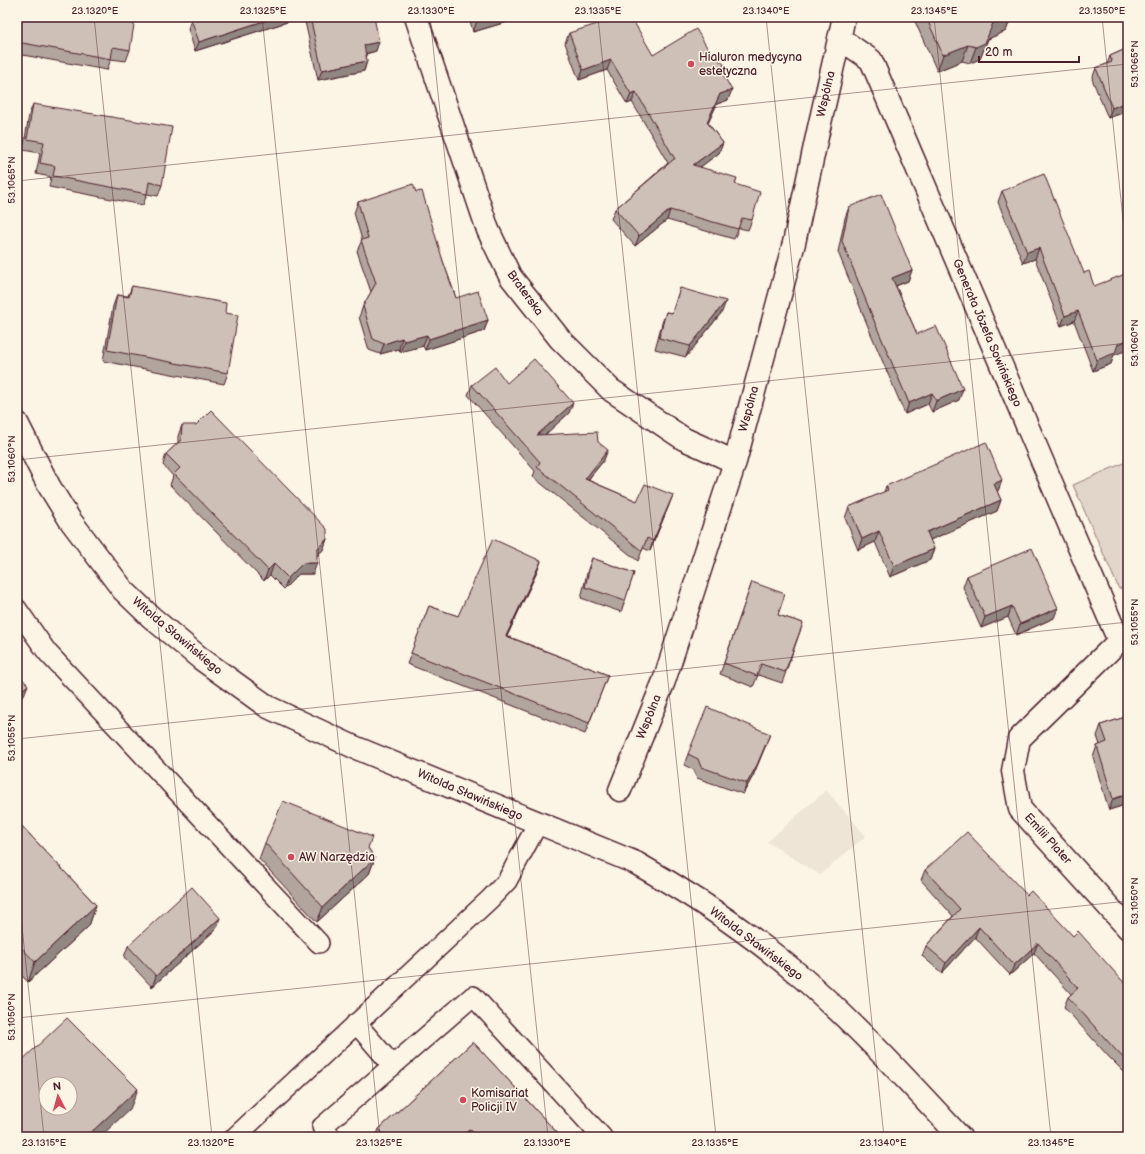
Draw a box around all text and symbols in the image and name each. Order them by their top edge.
text: 23.1320°E [72,5,119,17]
text: 23.1325°E [240,5,287,17]
text: 23.1330°E [407,5,455,17]
text: 23.1335°E [575,5,622,17]
text: 23.1340°E [743,5,790,17]
text: 23.1345°E [911,5,958,17]
text: 23.1350°E [1079,5,1126,17]
scale bar [979,38,1079,64]
text: 53.1065°N [1129,40,1141,88]
text: 20 m [985,45,1012,60]
place label: Hialuron medycyna estetyczna [699,50,802,79]
marker: Hialuron medycyna estetyczna [686,59,696,69]
street label: Wspólna [813,69,839,119]
text: 53.1065°N [6,156,18,204]
street label: Generała Józefa Sowińskiego [949,257,1025,409]
street label: Braterska [504,267,547,319]
text: 53.1060°N [1129,319,1141,367]
street label: Wspólna [736,384,762,434]
text: 53.1060°N [6,435,18,483]
street label: Witolda Sławińskiego [129,594,225,678]
text: 53.1055°N [1129,598,1141,646]
street label: Wspólna [633,692,665,742]
text: 53.1055°N [6,714,18,762]
street label: Witolda Sławińskiego [415,766,525,824]
street label: Emilii Plater [1021,810,1075,868]
place label: AW Narzędzia [299,850,375,865]
marker: AW Narzędzia [286,852,296,862]
text: 53.1050°N [1129,877,1141,925]
street label: Witolda Sławińskiego [706,904,806,984]
text: 53.1050°N [6,993,18,1041]
north arrow [38,1076,78,1116]
text: N [52,1080,62,1093]
place label: Komisariat Policji IV [471,1086,529,1115]
marker: Komisariat Policji IV [458,1095,468,1105]
text: 23.1315°E [22,1137,67,1149]
text: 23.1320°E [188,1137,235,1149]
text: 23.1325°E [356,1137,403,1149]
text: 23.1330°E [523,1137,571,1149]
text: 23.1335°E [692,1137,739,1149]
text: 23.1340°E [860,1137,907,1149]
text: 23.1345°E [1028,1137,1075,1149]

